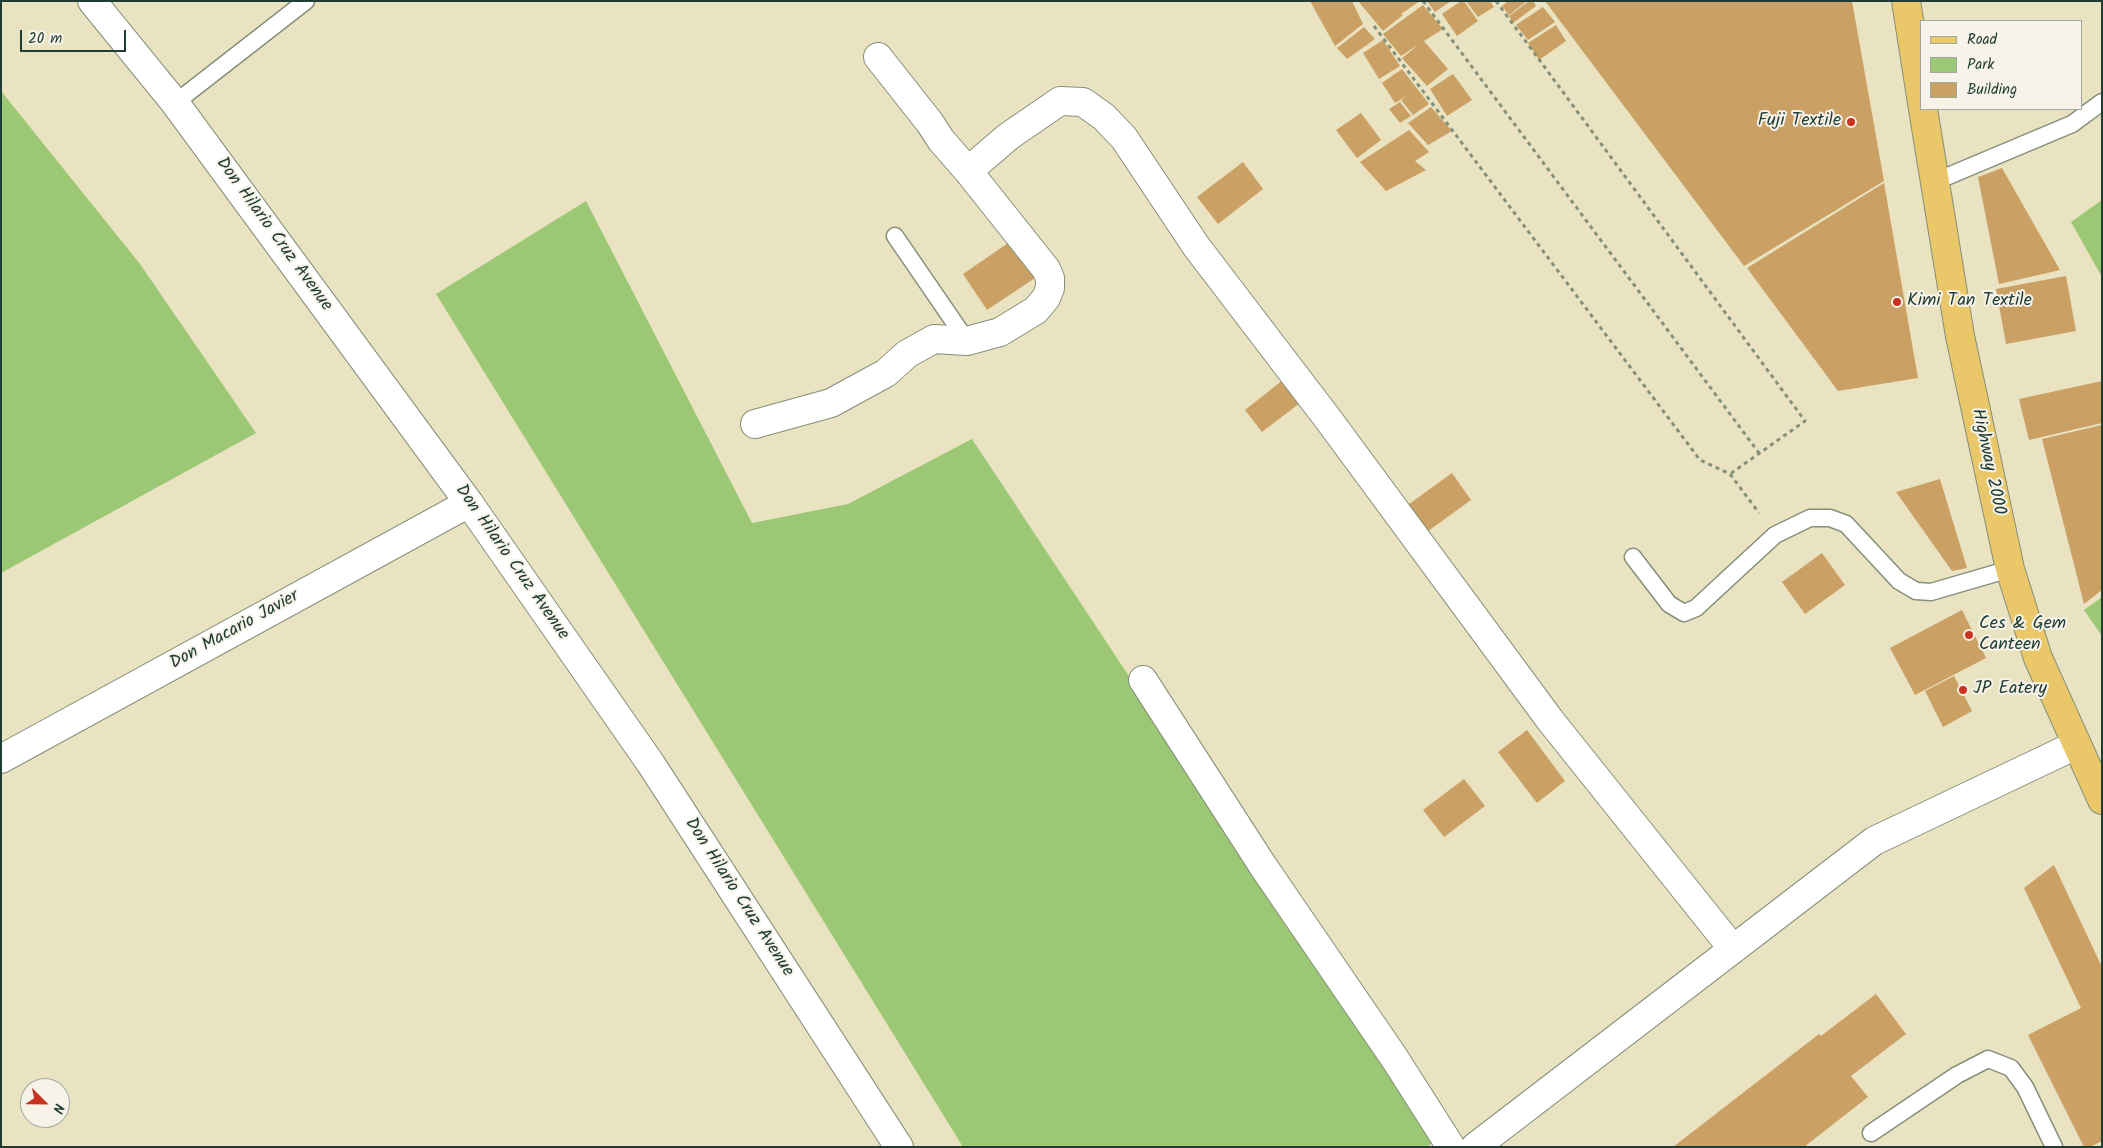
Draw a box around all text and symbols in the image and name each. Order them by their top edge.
scale bar [22,20,129,52]
legend [1920,20,2083,110]
text: 20 m [28,27,62,51]
text: Road [1967,28,1997,52]
text: Park [1967,53,1994,77]
text: Building [1967,78,2017,102]
place label: Fuji Textile [1758,111,1841,133]
marker: Fuji Textile [1845,116,1857,128]
street label: Don Hilario Cruz Avenue [210,154,336,316]
place label: Kimi Tan Textile [1907,291,2032,313]
marker: Kimi Tan Textile [1891,296,1903,308]
street label: Highway 2000 [1965,407,2009,517]
street label: Don Hilario Cruz Avenue [449,481,573,645]
street label: Don Macario Javier [167,587,303,675]
place label: Ces & Gem Canteen [1979,614,2066,656]
marker: Ces & Gem Canteen [1963,629,1975,641]
place label: JP Eatery [1973,679,2047,701]
marker: JP Eatery [1957,684,1969,696]
street label: Don Hilario Cruz Avenue [679,815,797,981]
north arrow [20,1078,70,1128]
text: N [46,1100,70,1117]

